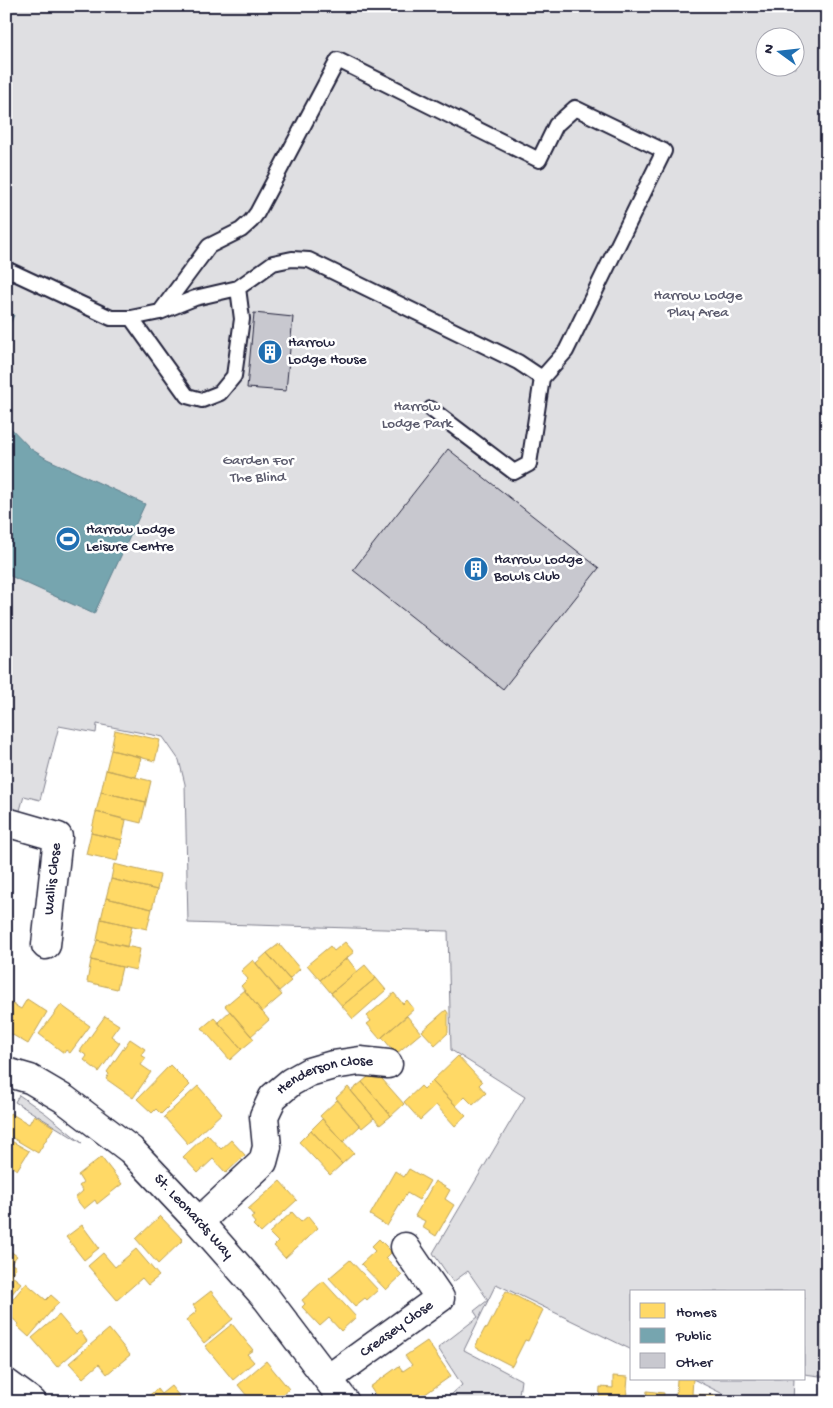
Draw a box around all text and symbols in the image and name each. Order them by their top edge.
north arrow [756,28,806,78]
text: N [760,43,779,56]
park label: Harrow Lodge Play Area [654,287,743,322]
place label: Harrow Lodge House [288,334,367,369]
building icon: Harrow Lodge House [257,339,283,365]
park label: Harrow Lodge Park [382,398,454,433]
park label: Garden For The Blind [222,452,295,487]
place label: Harrow Lodge Leisure Centre [86,521,175,556]
sports icon: Harrow Lodge Leisure Centre [55,526,81,552]
place label: Harrow Lodge Bowls Club [493,551,583,586]
building icon: Harrow Lodge Bowls Club [463,556,489,582]
street label: Wallis Close [40,842,66,916]
street label: Henderson Close [273,1052,374,1099]
street label: St. Leonards Way [150,1170,237,1264]
legend [630,1290,806,1380]
street label: Creasey Close [357,1296,437,1362]
text: Homes [676,1304,717,1322]
text: Public [675,1328,712,1346]
text: Other [676,1354,714,1372]

